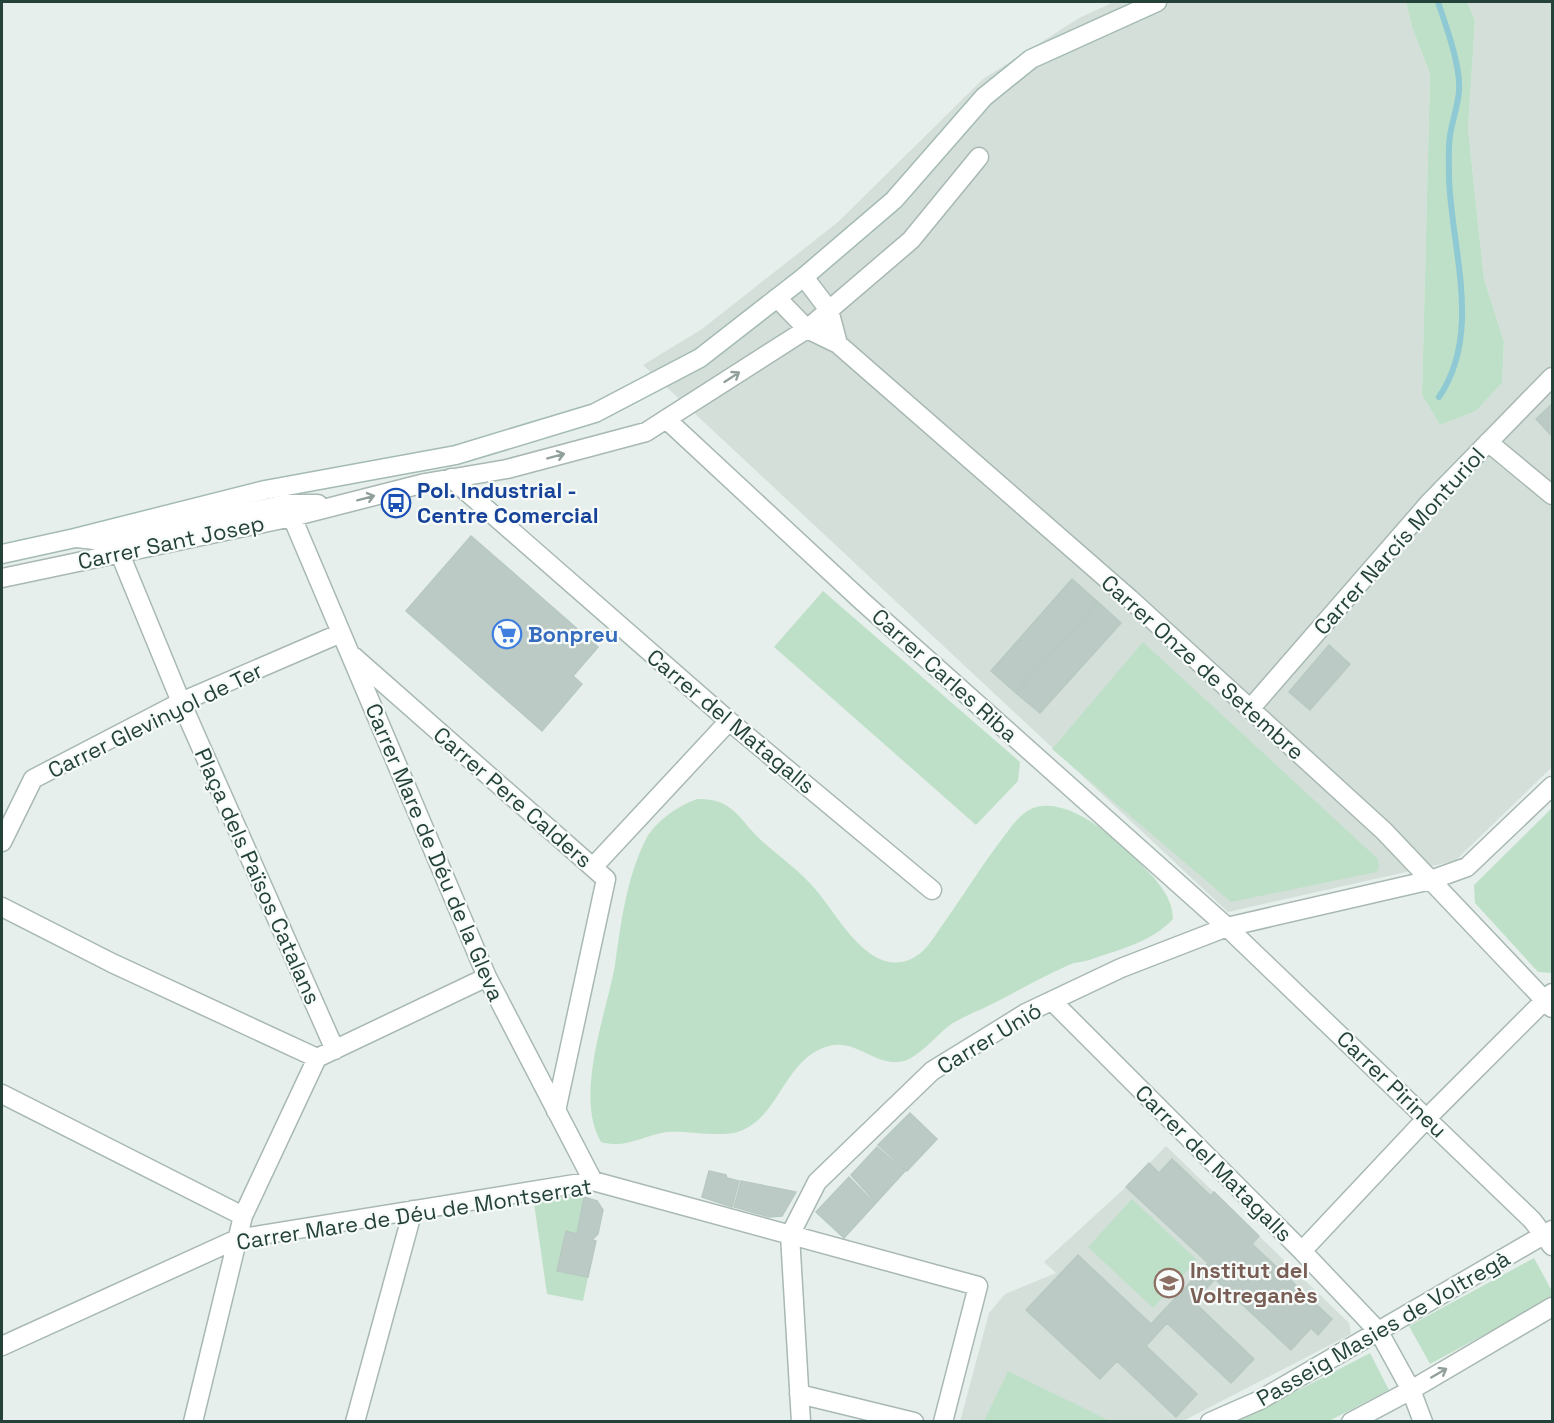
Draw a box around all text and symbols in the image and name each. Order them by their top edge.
one-way arrow [723,370,740,382]
street label: Carrer Narcís Monturiol [1307,441,1491,641]
one-way arrow [547,449,566,461]
place label: Pol. Industrial - Centre Comercial [417,476,598,529]
bus stop icon: Pol. Industrial - Centre Comercial [380,487,412,519]
one-way arrow [356,492,375,503]
street label: Carrer Sant Josep [75,509,267,575]
street label: Carrer Onze de Setembre [1096,568,1310,766]
street label: Carrer Carles Riba [866,602,1024,748]
supermarket icon: Bonpreu [491,618,523,650]
place label: Bonpreu [528,620,618,648]
street label: Carrer del Matagalls [641,643,821,799]
street label: Carrer Glevinyol de Ter [43,656,267,784]
street label: Carrer Mare de Déu de la Gleva [359,699,511,1006]
street label: Carrer Pere Calders [428,720,598,874]
street label: Plaça dels Països Catalans [189,744,327,1008]
street label: Carrer Unió [932,996,1046,1080]
street label: Carrer Pirineu [1331,1025,1453,1143]
street label: Carrer del Matagalls [1130,1079,1298,1247]
street label: Carrer Mare de Déu de Montserrat [234,1172,594,1256]
street label: Passeig Masies de Voltregà [1251,1244,1515,1412]
place label: Institut del Voltreganès [1190,1256,1318,1309]
school or university icon: Institut del Voltreganès [1153,1267,1185,1299]
one-way arrow [1430,1367,1447,1379]

